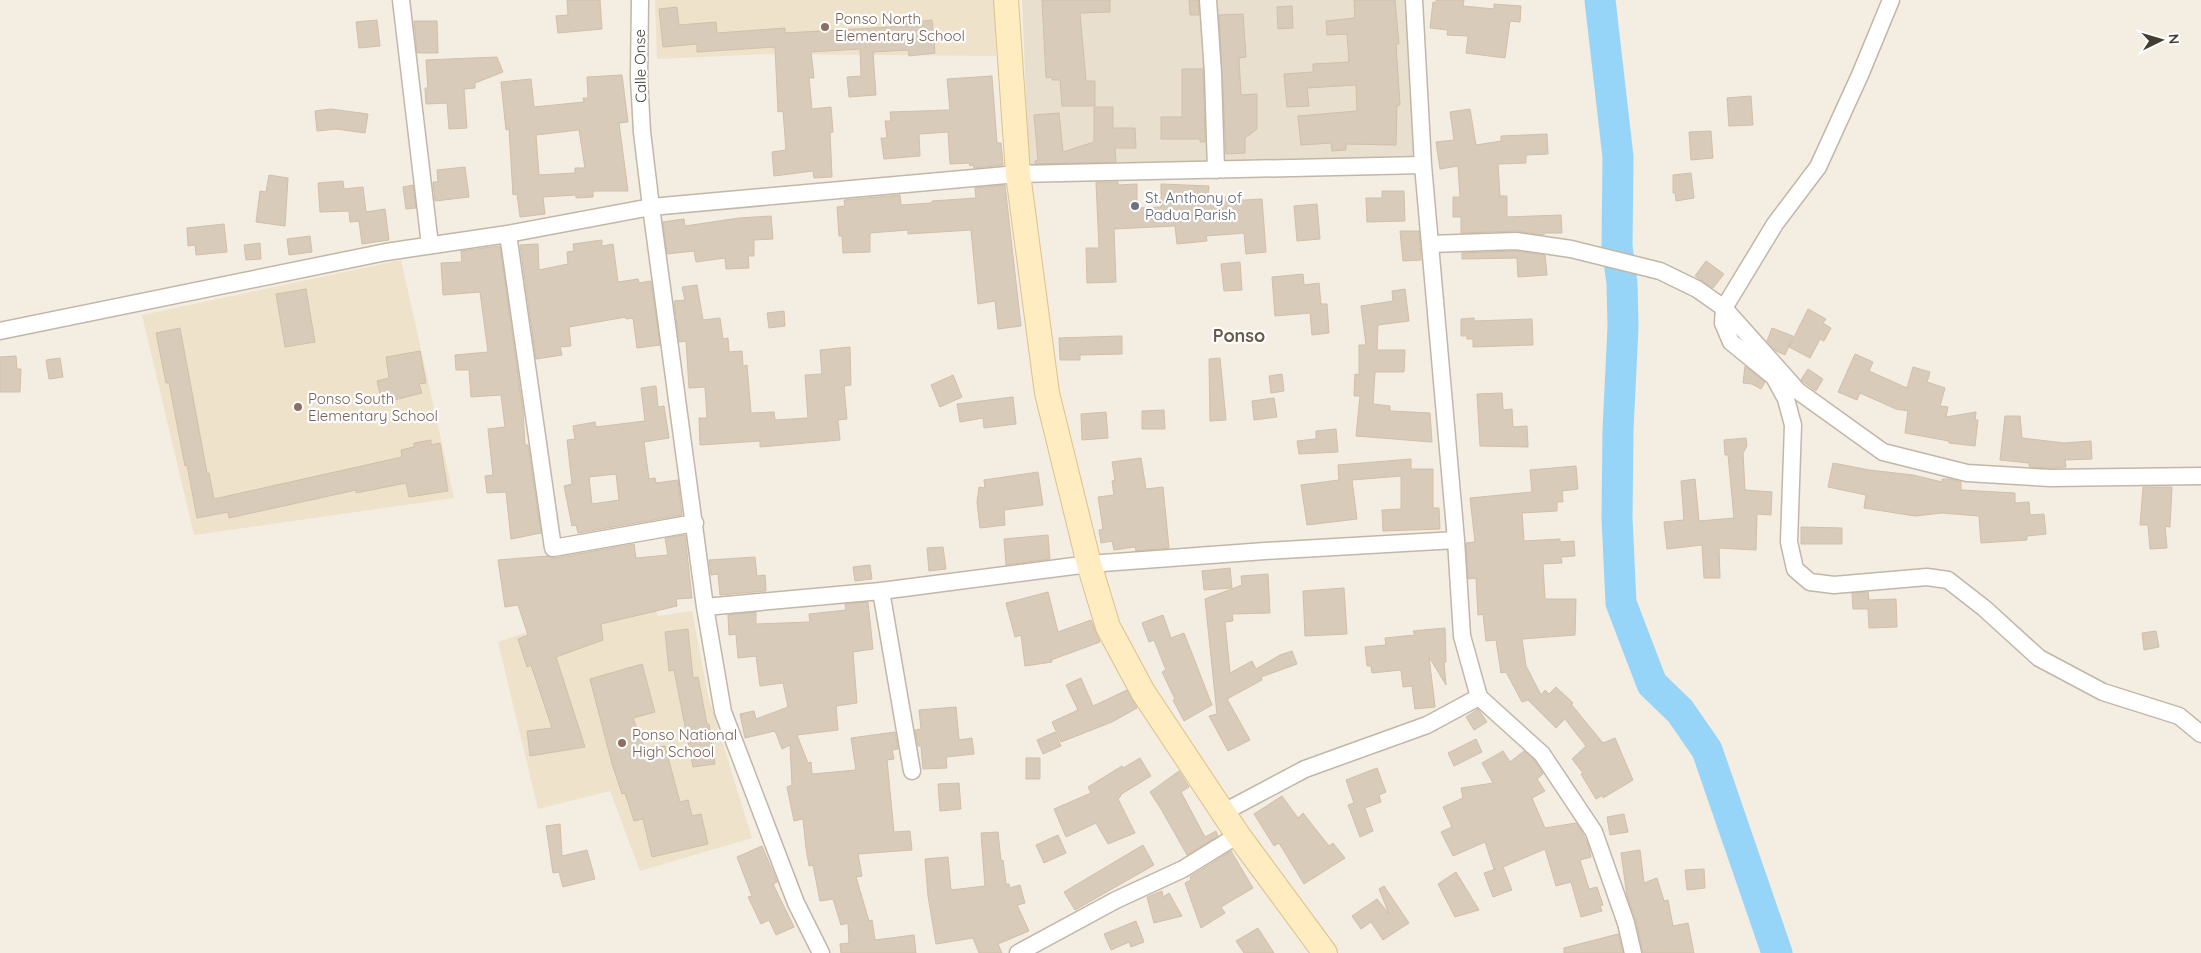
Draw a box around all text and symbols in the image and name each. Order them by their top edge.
place label: Ponso North Elementary School [835,9,965,45]
north arrow [2136,15,2186,65]
marker: Ponso North Elementary School [819,21,831,33]
street label: Calle Onse [630,29,650,103]
text: N [2165,33,2183,45]
place label: St. Anthony of Padua Parish [1145,188,1243,224]
marker: St. Anthony of Padua Parish [1129,200,1141,212]
district label: Ponso [1213,324,1265,347]
place label: Ponso South Elementary School [308,389,438,425]
marker: Ponso South Elementary School [292,401,304,413]
place label: Ponso National High School [632,725,737,761]
marker: Ponso National High School [616,737,628,749]

